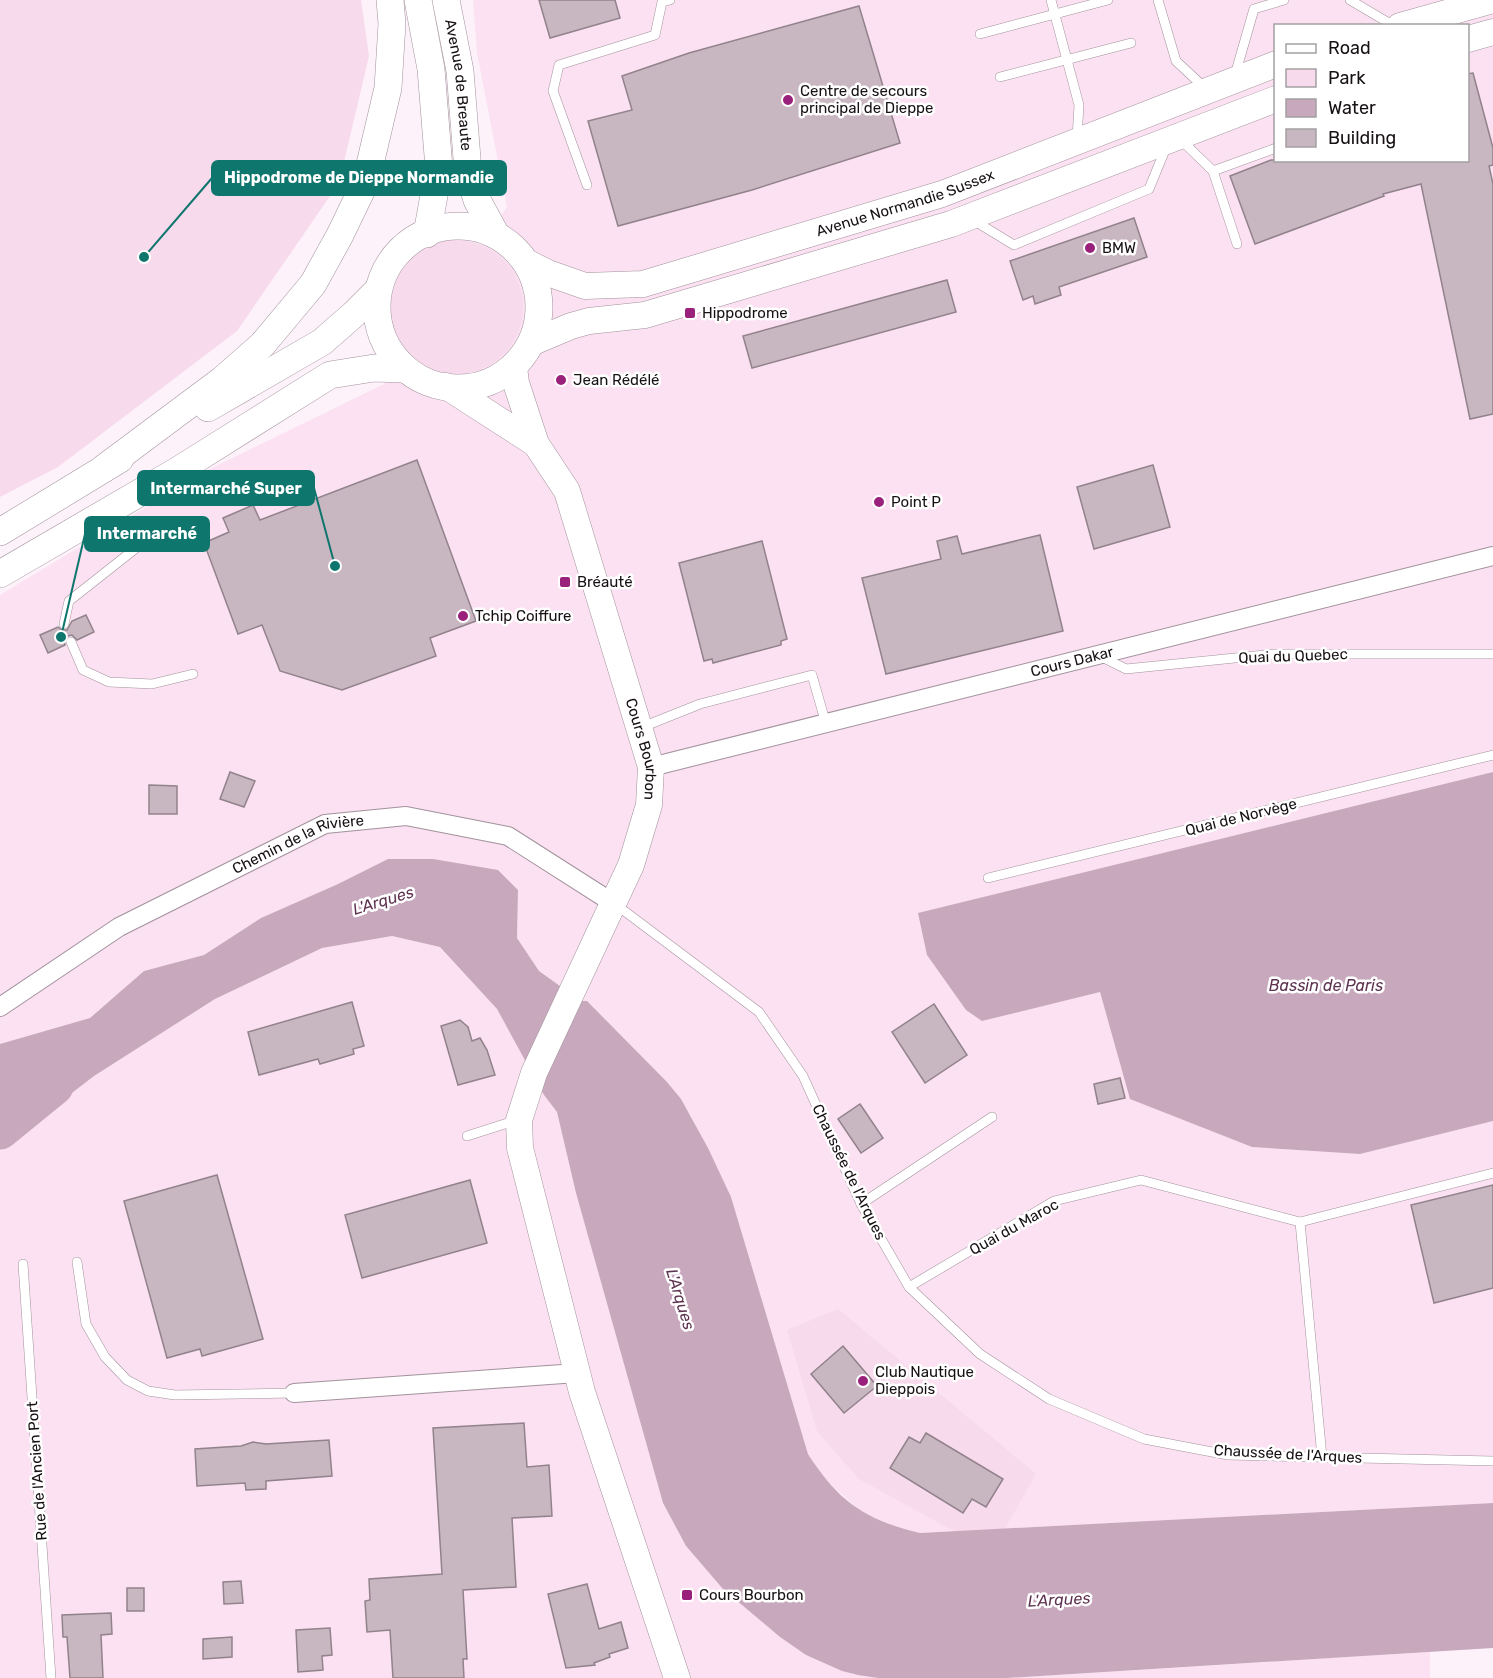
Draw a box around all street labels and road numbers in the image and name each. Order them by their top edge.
street label: Avenue de Breaute [441,17,475,152]
street label: Avenue Normandie Sussex [814,166,997,240]
street label: Cours Dakar [1029,642,1116,681]
street label: Quai du Quebec [1238,645,1348,667]
street label: Cours Bourbon [622,696,660,801]
street label: Quai de Norvège [1183,794,1299,840]
street label: Chemin de la Rivière [229,811,365,878]
street label: Chaussée de l'Arques [808,1101,890,1243]
street label: Quai du Maroc [966,1195,1062,1259]
street label: Rue de l'Ancien Port [23,1401,51,1541]
street label: Chaussée de l'Arques [1213,1441,1363,1467]

